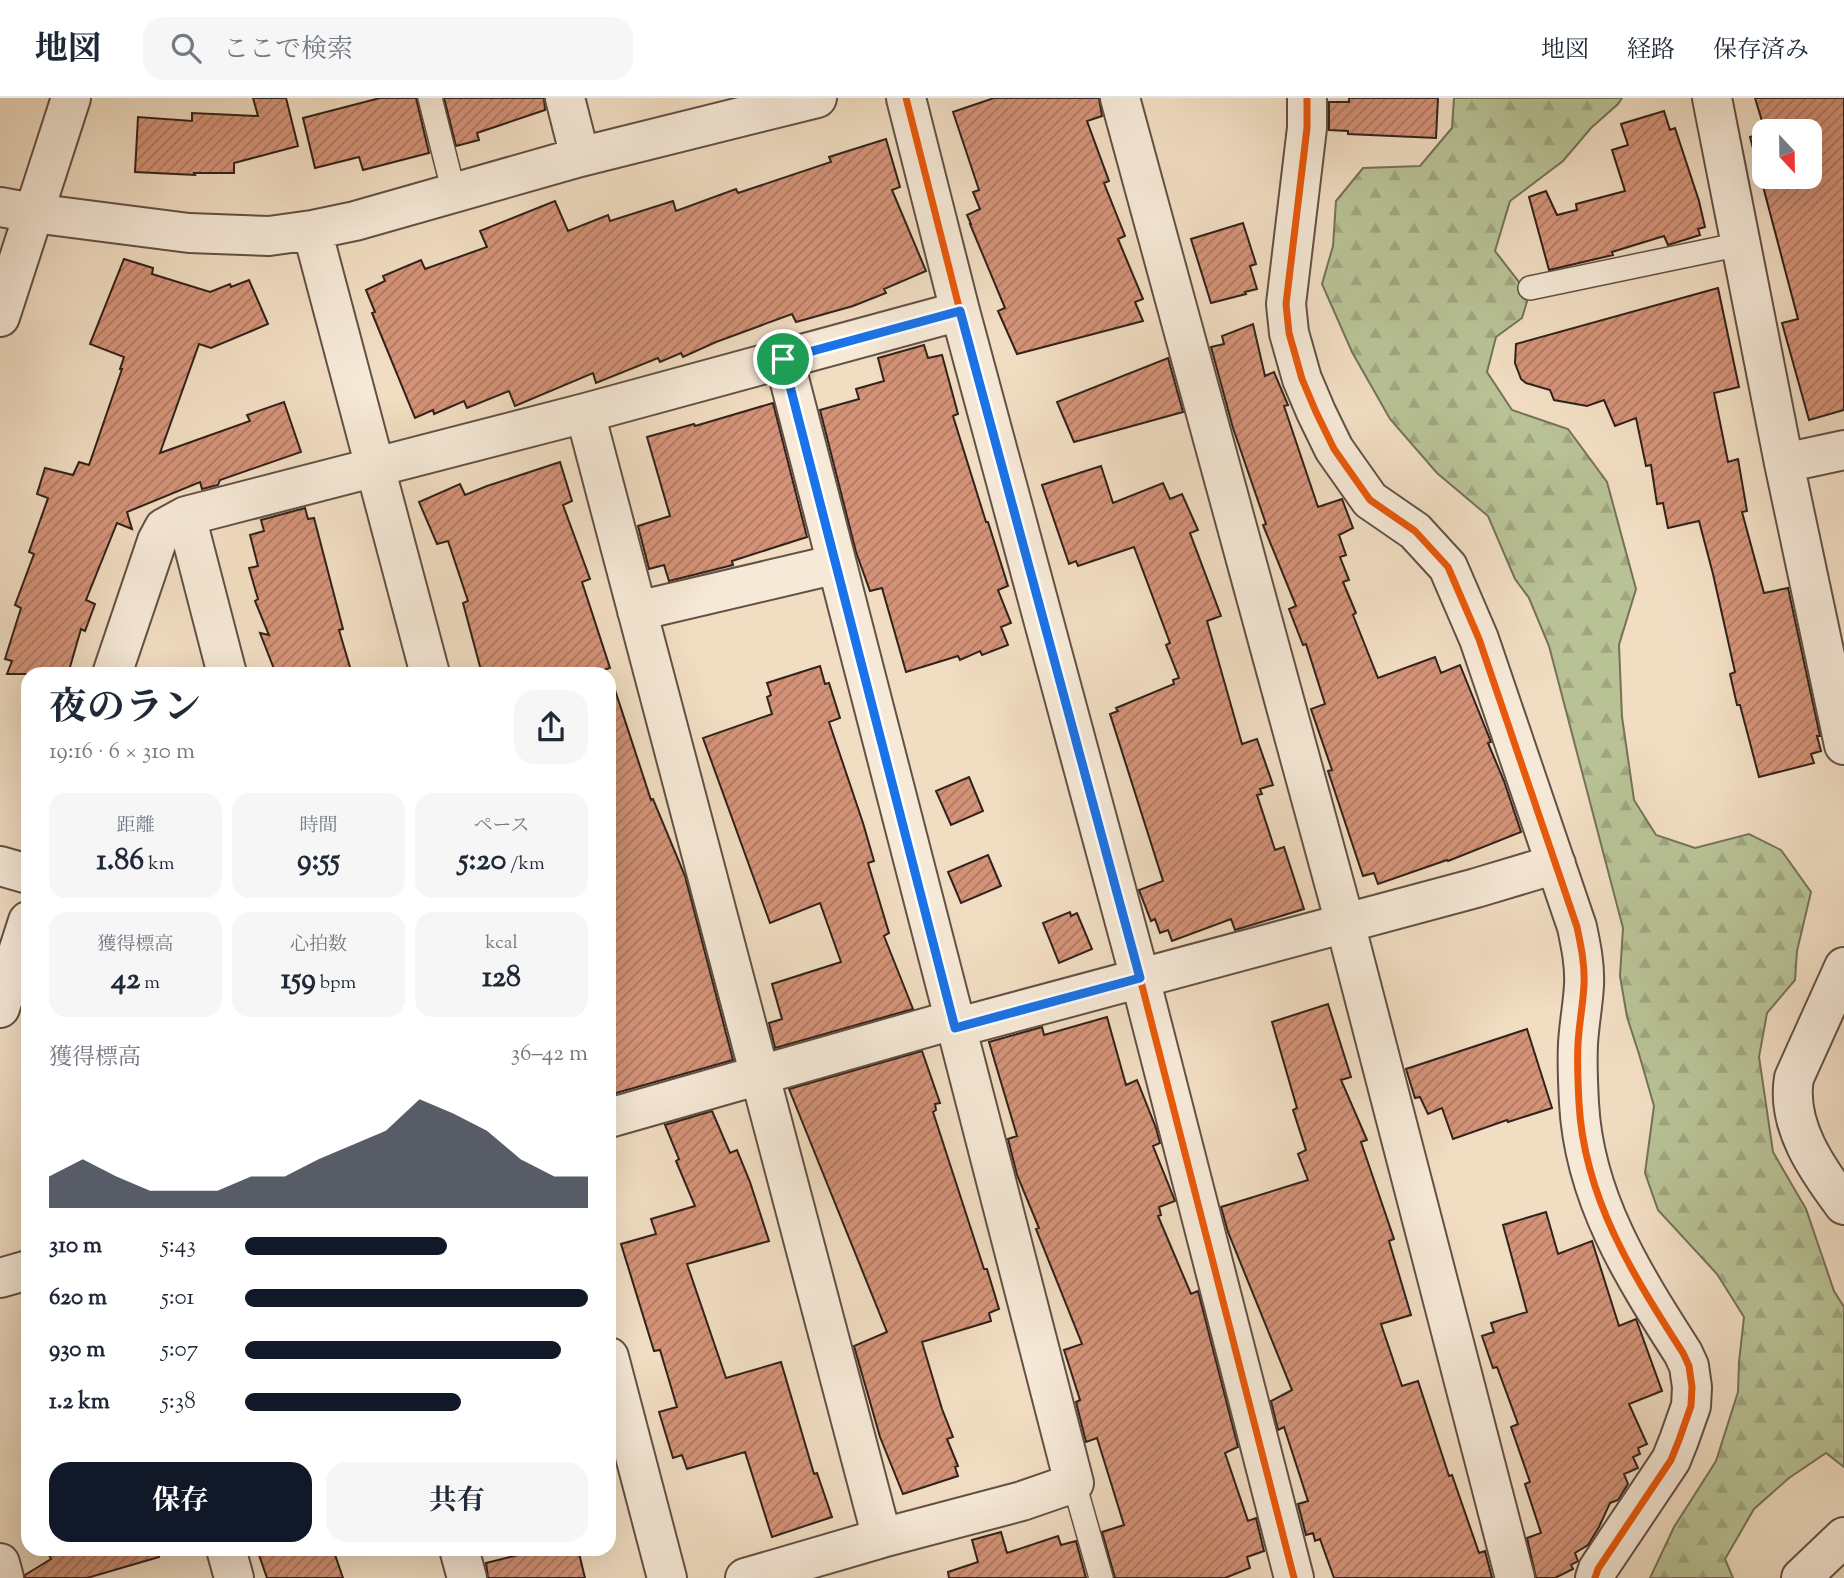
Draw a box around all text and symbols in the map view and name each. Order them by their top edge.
search box [143,17,633,80]
text: 地図 [35,27,101,75]
icon: search [167,29,205,67]
text: ここで検索 [223,32,353,69]
text: 地図 [1541,34,1589,68]
text: 経路 [1627,34,1675,68]
text: 保存済み [1713,34,1809,68]
north arrow [1752,119,1822,189]
map controls [1752,119,1822,189]
pin [753,329,813,389]
icon: arrive [764,340,802,378]
text: 夜のラン [49,683,201,737]
button: share [514,690,588,764]
text: 19:16 · 6 × 310 m [49,736,195,769]
text: 距離 [116,813,155,840]
text: 時間 [299,813,338,840]
text: ペース [473,813,530,840]
text: 1.86 [97,840,144,883]
text: 9:55 [297,840,340,883]
text: 5:20 [458,840,506,883]
text: km [144,851,174,878]
text: /km [506,851,545,878]
text: kcal [485,930,518,957]
text: 獲得標高 [97,932,174,959]
text: 心拍数 [290,932,347,959]
text: 128 [482,957,521,1000]
text: 42 [111,959,140,1002]
text: 159 [281,959,316,1002]
text: m [140,970,160,997]
text: bpm [316,970,356,997]
text: 36–42 m [511,1038,588,1071]
text: 獲得標高 [49,1042,141,1075]
text: 310 m [49,1230,102,1263]
text: 5:43 [161,1230,196,1263]
text: 620 m [49,1282,107,1315]
text: 5:01 [161,1282,194,1315]
text: 930 m [49,1334,105,1367]
text: 5:07 [161,1334,198,1367]
text: 1.2 km [49,1386,110,1419]
text: 5:38 [161,1386,196,1419]
button: 保存 [49,1462,312,1542]
button: 共有 [326,1462,588,1542]

